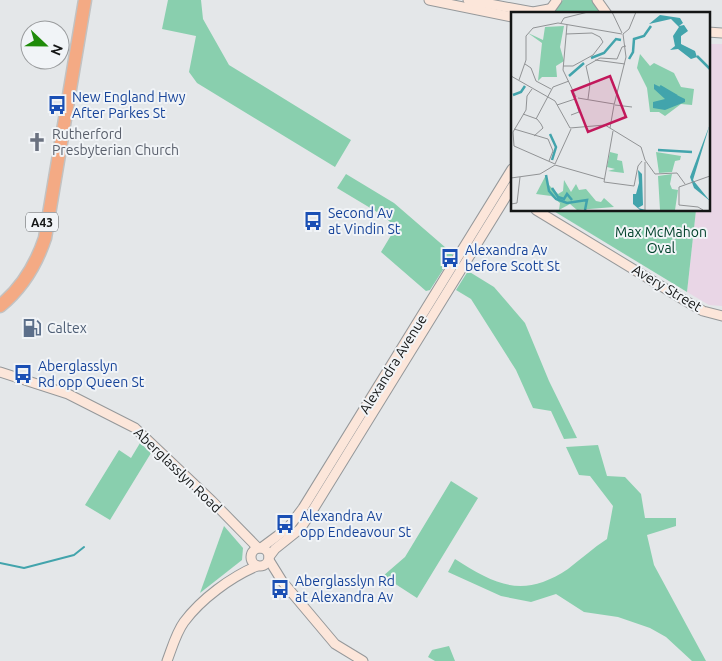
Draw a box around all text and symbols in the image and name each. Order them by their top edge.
inset map [511,12,710,211]
north arrow [20,20,70,70]
text: N [48,42,66,58]
place label: New England Hwy After Parkes St [72,89,186,121]
bus stop icon: New England Hwy After Parkes St [46,94,68,116]
place label: Rutherford Presbyterian Church [52,126,179,158]
church icon: Rutherford Presbyterian Church [26,131,48,153]
place label: Second Av at Vindin St [328,205,401,237]
bus stop icon: Second Av at Vindin St [302,210,324,232]
road number: A43 [26,212,58,232]
park label: Max McMahon Oval [615,224,707,256]
place label: Alexandra Av before Scott St [465,242,560,274]
bus stop icon: Alexandra Av before Scott St [439,247,461,269]
street label: Avery Street [629,261,705,315]
street label: Alexandra Avenue [356,312,430,416]
fuel station icon: Caltex [21,317,43,339]
place label: Caltex [47,320,87,336]
place label: Aberglasslyn Rd opp Queen St [38,358,145,390]
bus stop icon: Aberglasslyn Rd opp Queen St [12,363,34,385]
street label: Aberglasslyn Road [131,424,225,516]
place label: Alexandra Av opp Endeavour St [300,508,412,540]
bus stop icon: Alexandra Av opp Endeavour St [274,513,296,535]
place label: Aberglasslyn Rd at Alexandra Av [295,573,395,605]
bus stop icon: Aberglasslyn Rd at Alexandra Av [269,578,291,600]

